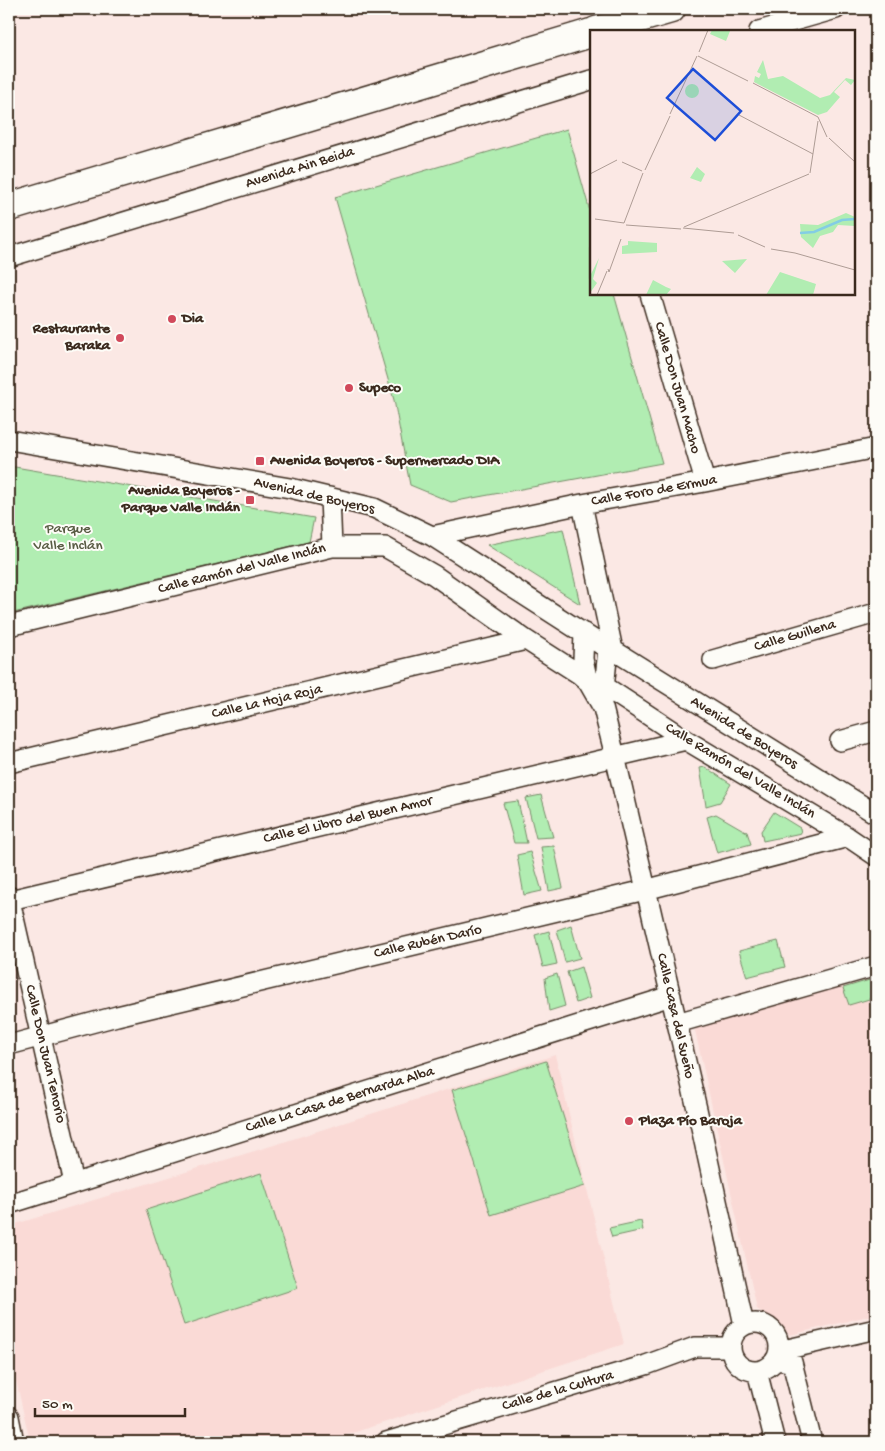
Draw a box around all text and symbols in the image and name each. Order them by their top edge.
inset map [590,30,855,295]
street label: Avenida Ain Beida [243,143,357,193]
place label: Dia [180,310,204,328]
marker: Dia [166,313,178,325]
place label: Restaurante Baraka [32,320,111,355]
street label: Calle Don Juan Macho [650,320,704,456]
marker: Restaurante Baraka [114,332,126,344]
place label: Supeco [359,379,401,397]
marker: Supeco [343,382,355,394]
place label: Avenida Boyeros - Supermercado DIA [269,452,500,470]
marker: Avenida Boyeros - Supermercado DIA [254,455,266,467]
street label: Calle Foro de Ermua [590,471,719,511]
street label: Avenida de Boyeros [252,473,377,519]
place label: Avenida Boyeros - Parque Valle Inclán [121,482,241,517]
marker: Avenida Boyeros - Parque Valle Inclán [244,494,256,506]
park label: Parque Valle Inclán [32,520,103,555]
street label: Calle Ramón del Valle Inclán [156,539,328,599]
street label: Calle Guillena [752,616,838,656]
street label: Calle La Hoja Roja [210,680,325,723]
street label: Avenida de Boyeros [687,693,802,774]
street label: Calle Ramón del Valle Inclán [662,719,818,823]
street label: Calle El Libro del Buen Amor [262,791,436,848]
street label: Calle Rubén Darío [372,921,484,963]
street label: Calle Casa del Sueño [652,951,698,1081]
street label: Calle Don Juan Tenorio [20,983,70,1125]
street label: Calle La Casa de Bernarda Alba [244,1063,437,1137]
place label: Plaza Pío Baroja [638,1112,743,1130]
marker: Plaza Pío Baroja [623,1115,635,1127]
street label: Calle de la Cultura [500,1366,616,1415]
scale bar [35,1386,185,1418]
text: 50 m [42,1396,73,1414]

